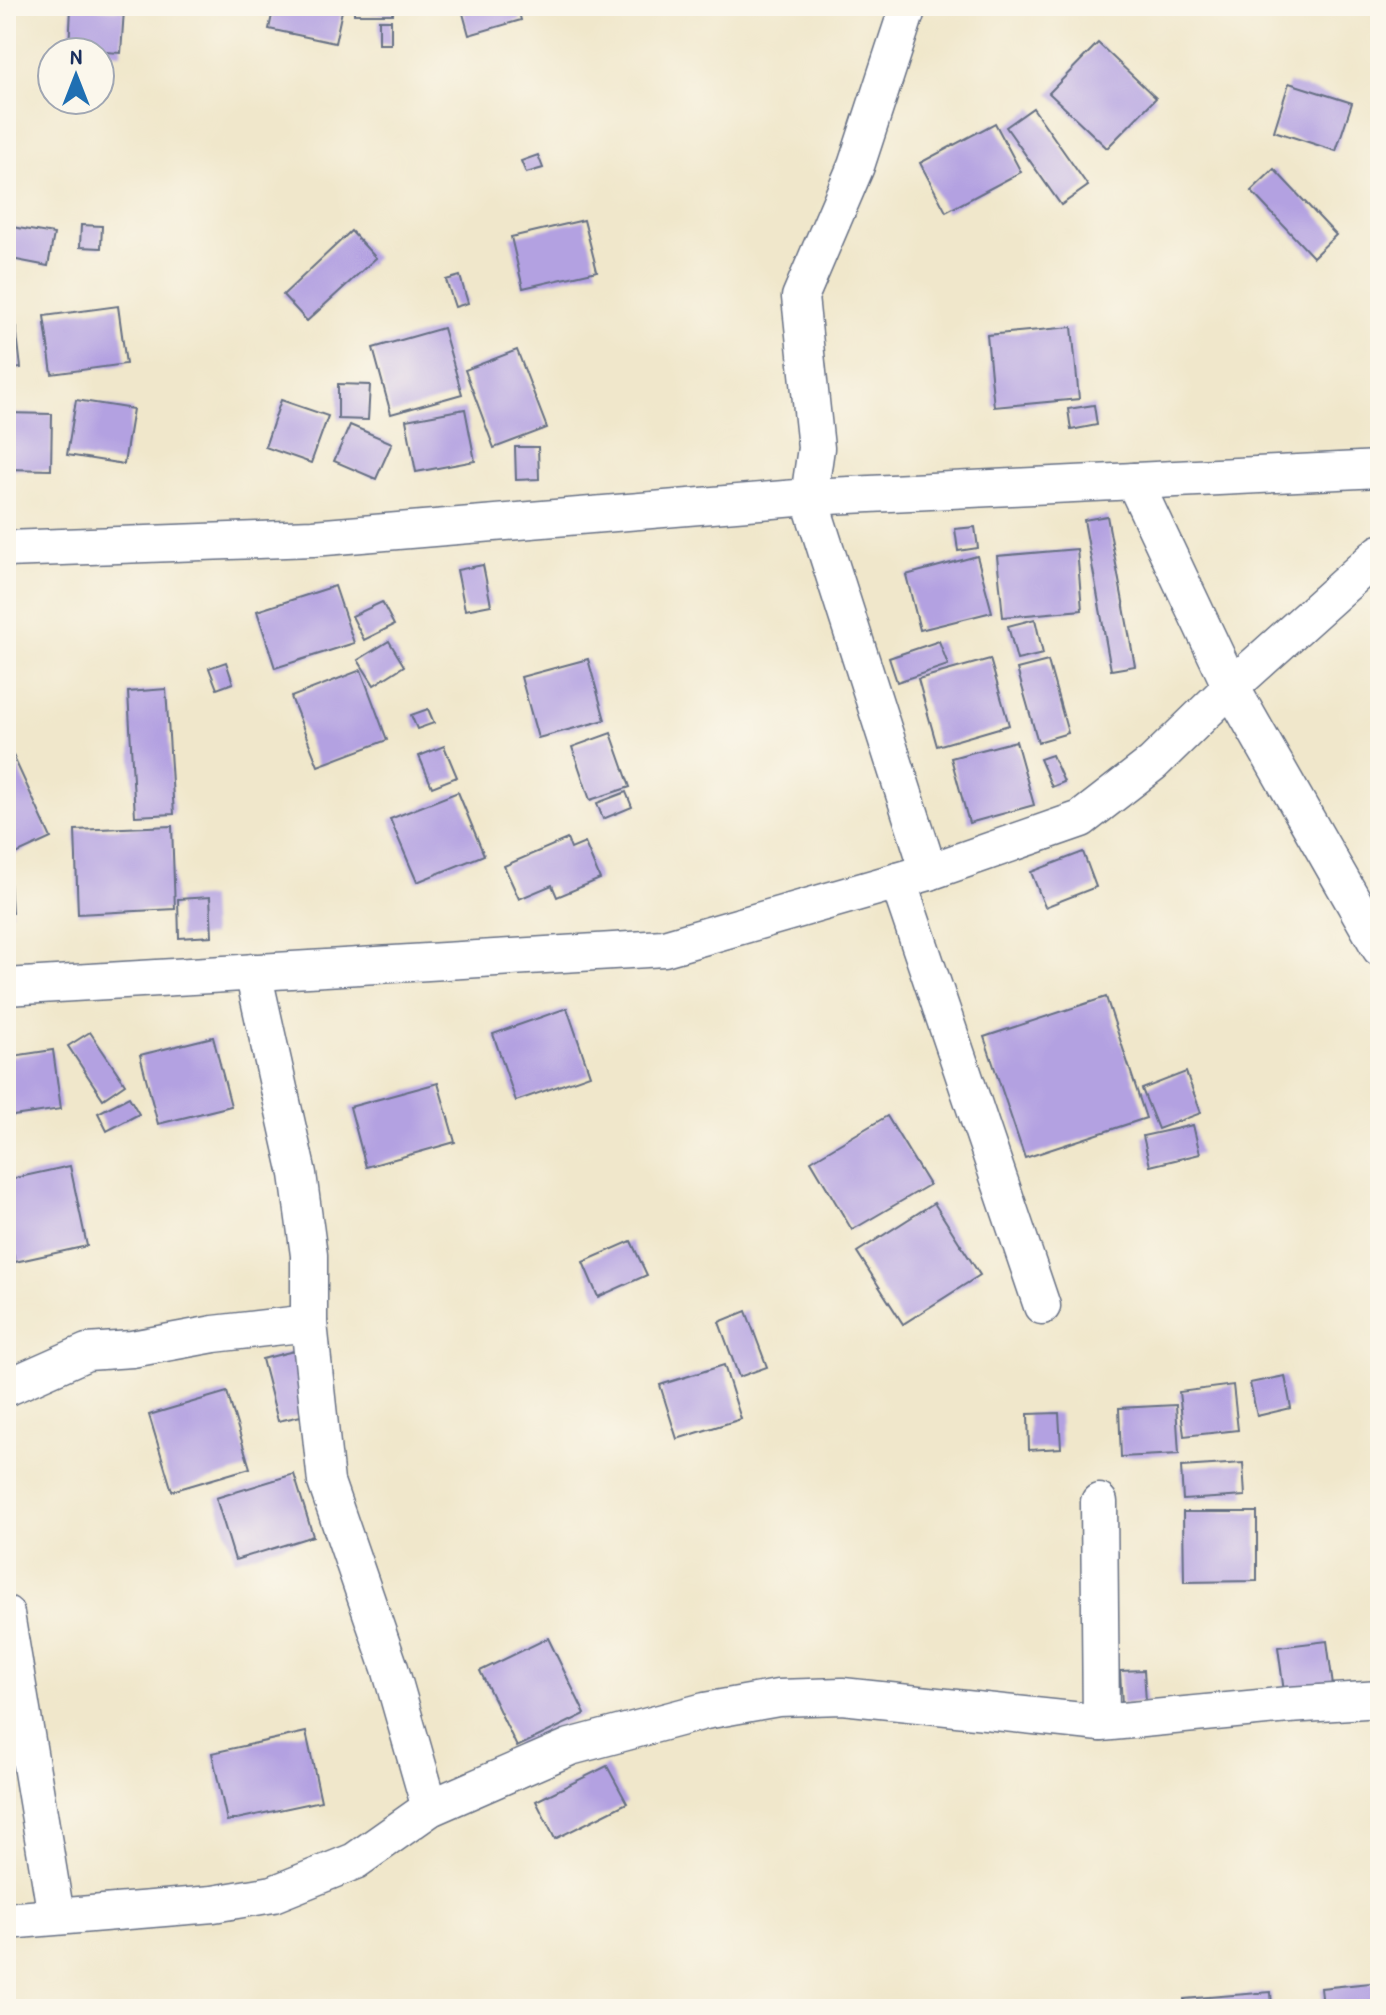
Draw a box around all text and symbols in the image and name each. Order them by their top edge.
north arrow [36,36,116,116]
text: N [70,41,82,71]

